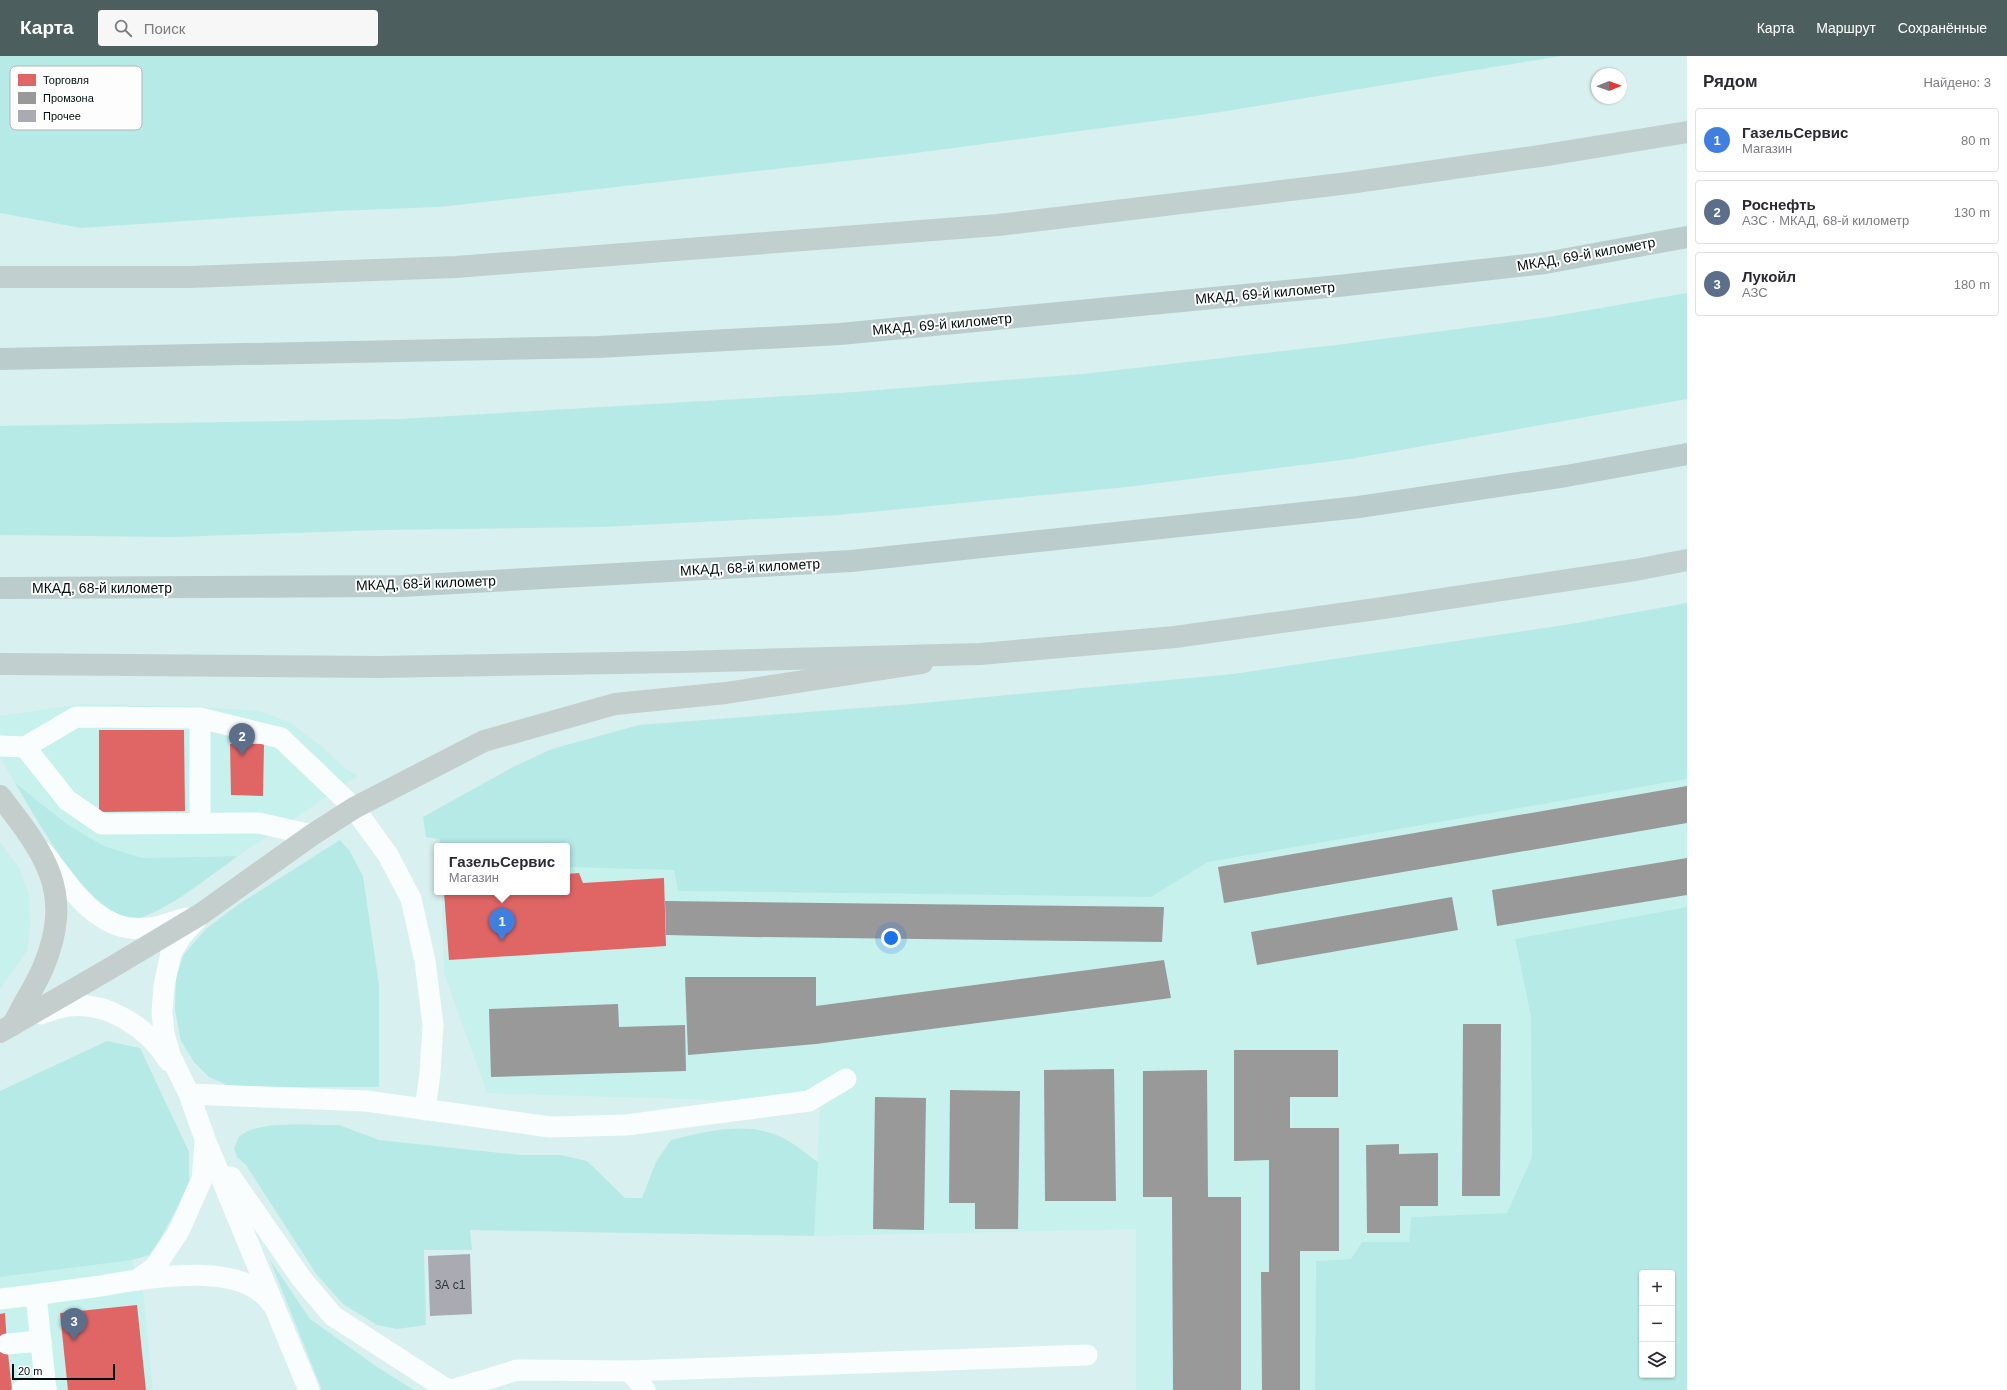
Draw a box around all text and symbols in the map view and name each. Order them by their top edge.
search box [98,10,378,46]
text: Карта [20,17,74,38]
icon: search [112,17,134,39]
text: Поиск [144,20,185,37]
text: Карта [1757,20,1794,36]
text: Маршрут [1816,20,1876,36]
text: Сохранённые [1898,20,1987,36]
legend [10,66,142,130]
north arrow [1591,68,1627,104]
text: Рядом [1703,72,1758,91]
text: Торговля [43,74,89,86]
text: Найдено: 3 [1923,75,1991,90]
text: Промзона [43,92,95,104]
text: Прочее [43,110,81,122]
text: ГазельСервис [1742,124,1848,141]
text: 1 [1713,133,1721,148]
text: 80 m [1961,133,1990,148]
text: Магазин [1742,141,1792,156]
text: Роснефть [1742,196,1816,213]
text: 2 [1713,205,1721,220]
text: 130 m [1954,205,1990,220]
text: АЗС · МКАД, 68-й километр [1742,213,1909,228]
street label: МКАД, 69-й километр [1516,234,1657,274]
text: Лукойл [1742,268,1796,285]
text: 3 [1713,277,1721,292]
text: 180 m [1954,277,1990,292]
street label: МКАД, 69-й километр [1195,279,1336,307]
text: АЗС [1742,285,1768,300]
street label: МКАД, 69-й километр [872,310,1013,338]
street label: МКАД, 68-й километр [680,555,821,579]
street label: МКАД, 68-й километр [356,573,496,593]
street label: МКАД, 68-й километр [32,580,172,596]
pin: 2 [229,723,255,756]
popup [434,843,570,895]
text: ГазельСервис [449,853,555,870]
text: Магазин [449,870,499,885]
pin: 1 [489,908,515,941]
your location [881,928,901,948]
map controls [1639,1270,1675,1378]
button: + [1639,1270,1675,1306]
house number: 3А с1 [435,1278,466,1292]
button: − [1639,1306,1675,1342]
pin: 3 [61,1308,87,1341]
button: layers [1639,1342,1675,1378]
scale bar [12,1362,115,1381]
text: 20 m [18,1365,42,1377]

